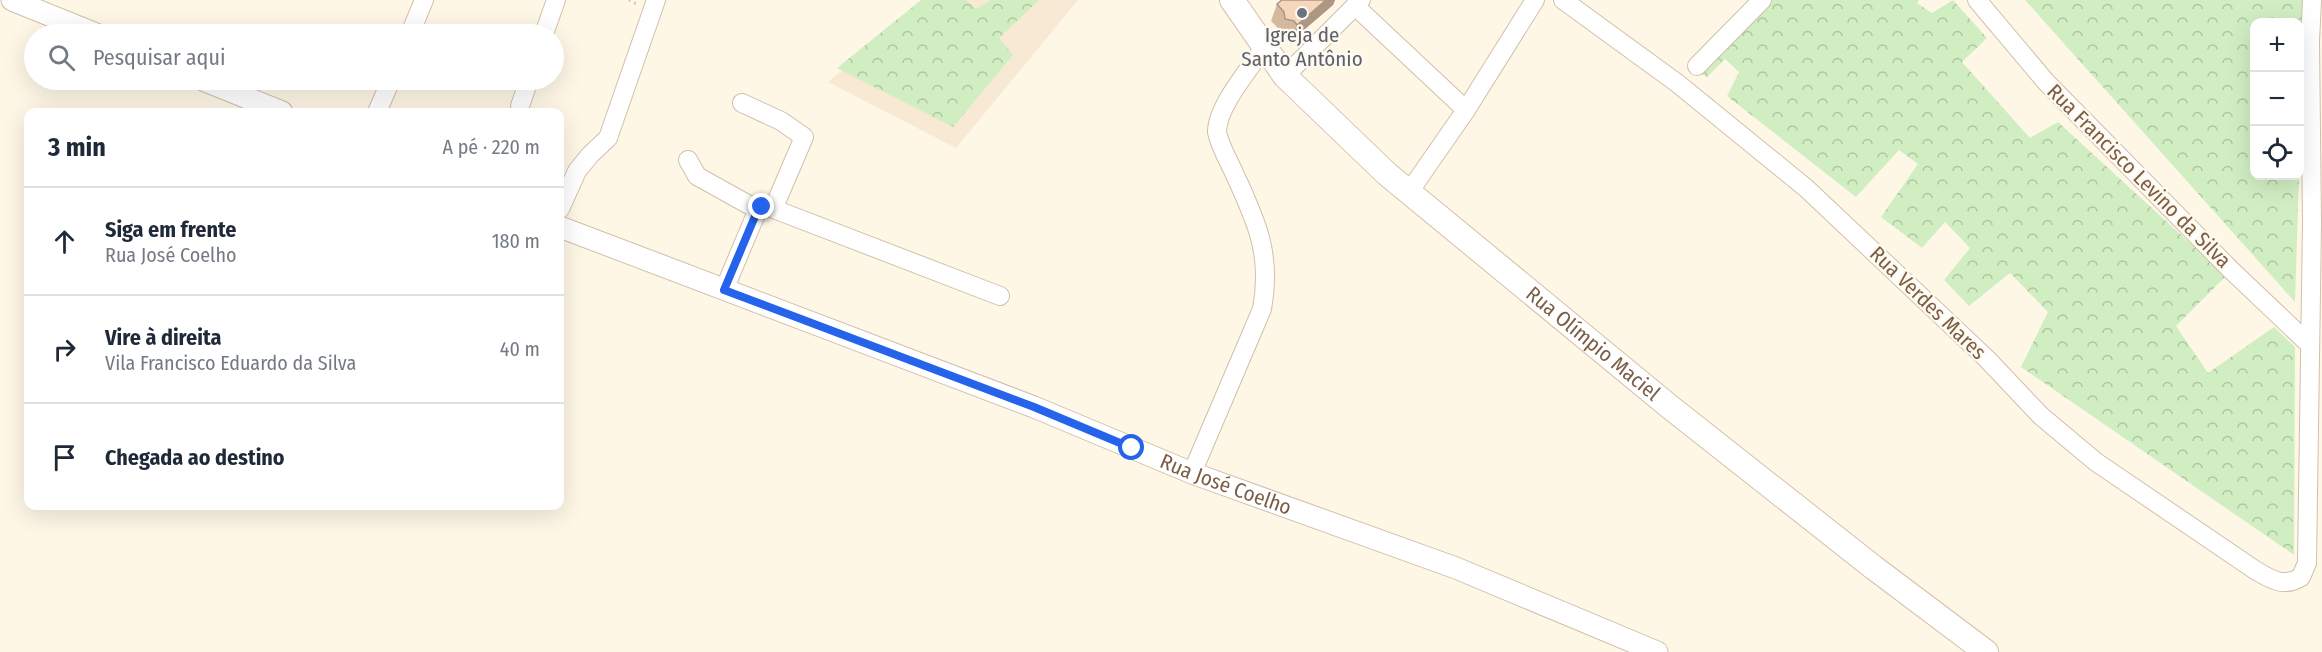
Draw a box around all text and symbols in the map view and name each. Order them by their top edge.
marker: Igreja de Santo Antônio [1295,6,1309,20]
map controls [2250,18,2304,180]
button: + [2250,18,2304,72]
place label: Igreja de Santo Antônio [1241,22,1363,72]
search box [24,24,564,90]
icon: search [45,41,78,74]
text: Pesquisar aqui [93,44,225,71]
button: − [2250,72,2304,126]
street label: Rua Francisco Levino da Silva [2042,79,2236,273]
button: locate [2250,126,2304,180]
text: 3 min [48,132,106,163]
text: A pé · 220 m [442,135,540,159]
route end [748,193,774,219]
text: Siga em frente [105,216,236,243]
icon: ahead [48,225,81,258]
text: 180 m [492,229,540,253]
street label: Rua Verdes Mares [1864,241,1992,365]
text: Rua José Coelho [105,243,236,267]
street label: Rua Olímpio Maciel [1521,281,1666,407]
text: Vire à direita [105,324,221,351]
icon: right [48,333,81,366]
text: 40 m [500,337,540,361]
text: Vila Francisco Eduardo da Silva [105,351,356,375]
route start [1118,434,1144,460]
icon: arrive [48,441,81,474]
text: Chegada ao destino [105,444,285,471]
street label: Rua José Coelho [1156,448,1295,521]

